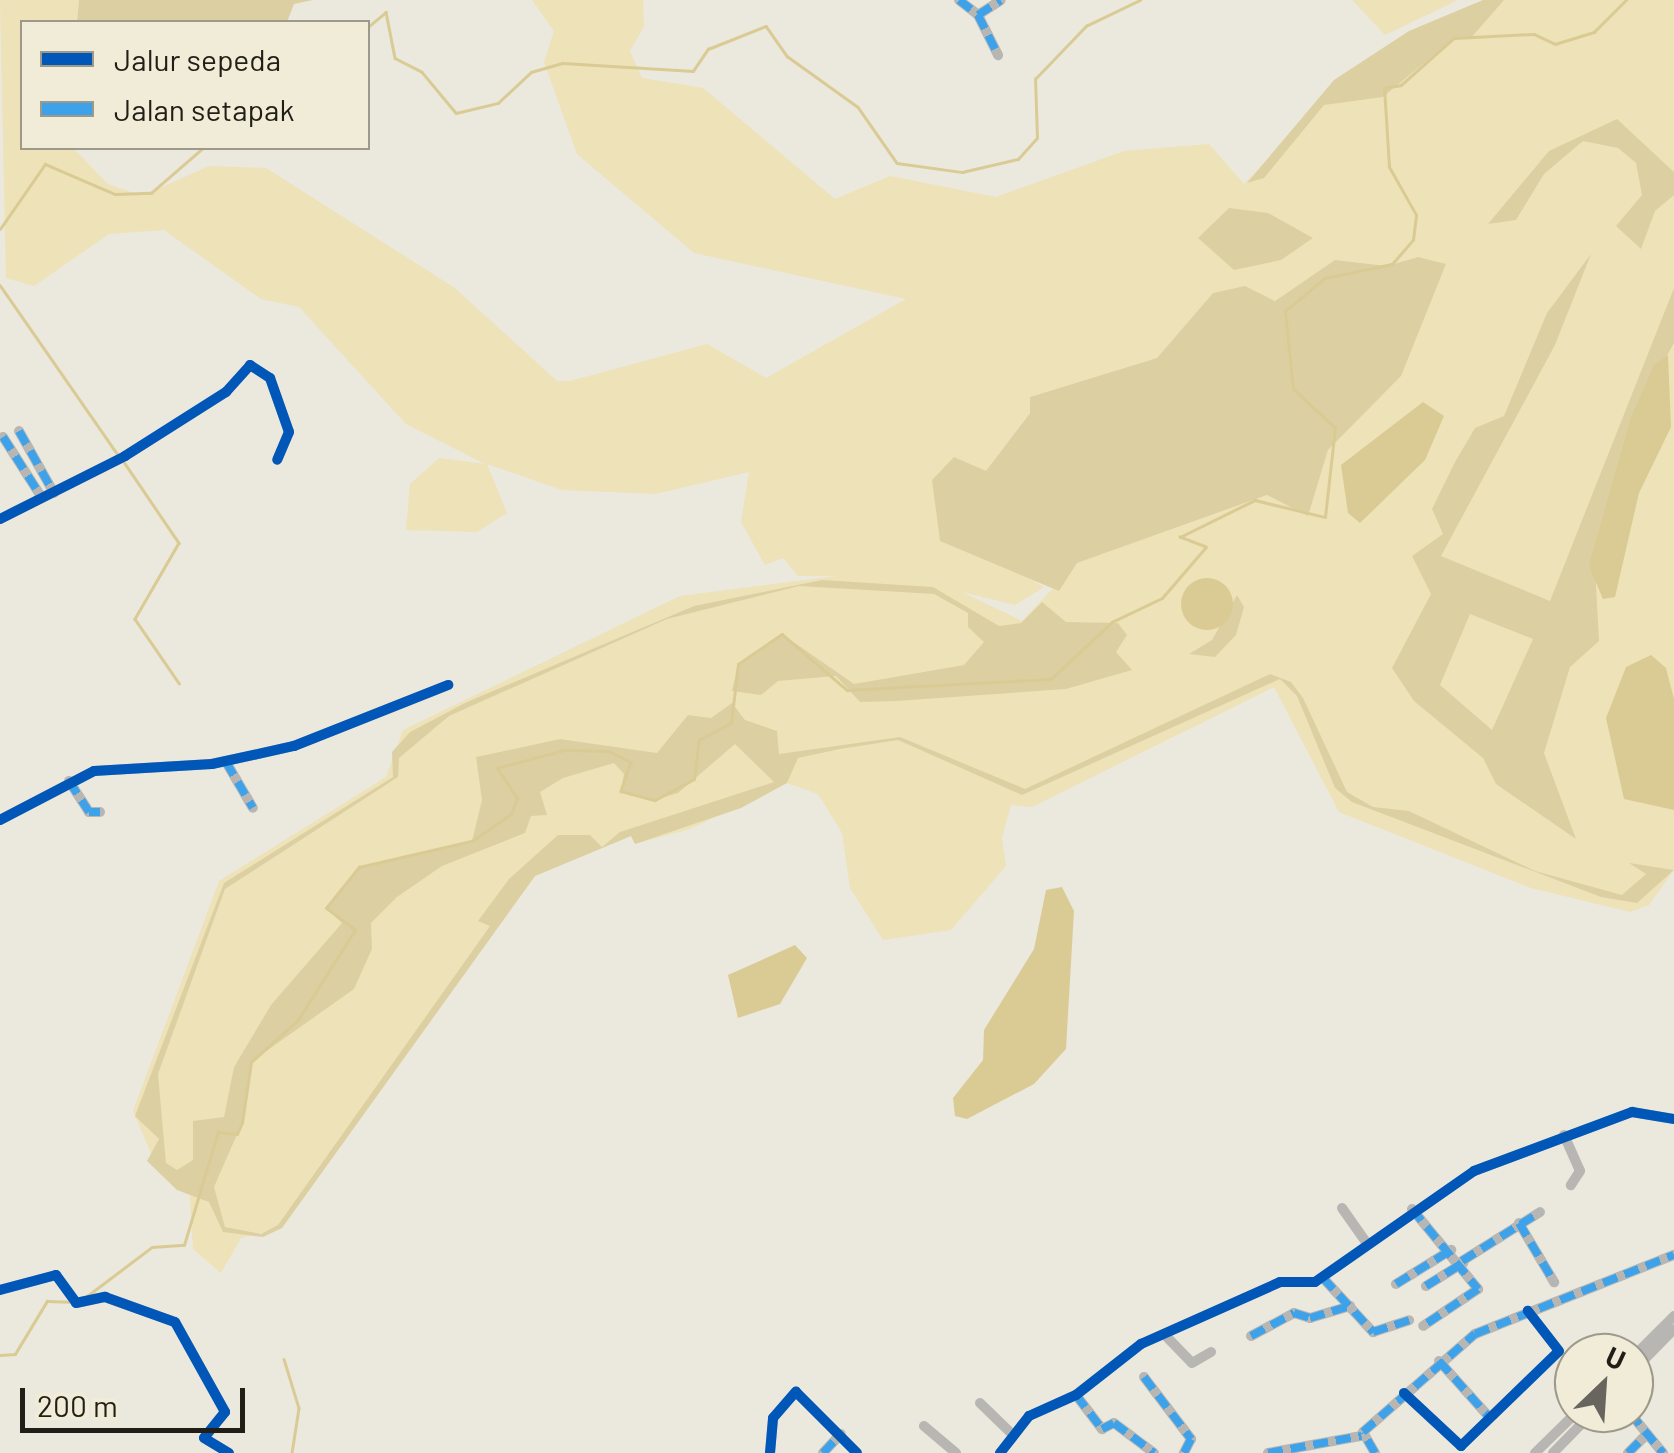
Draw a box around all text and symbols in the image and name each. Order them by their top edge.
legend [20,20,370,150]
text: Jalur sepeda [114,41,281,77]
text: Jalan setapak [114,91,294,127]
north arrow [1554,1333,1654,1433]
text: U [1601,1338,1631,1377]
scale bar [25,1368,250,1430]
text: 200 m [37,1387,118,1423]

